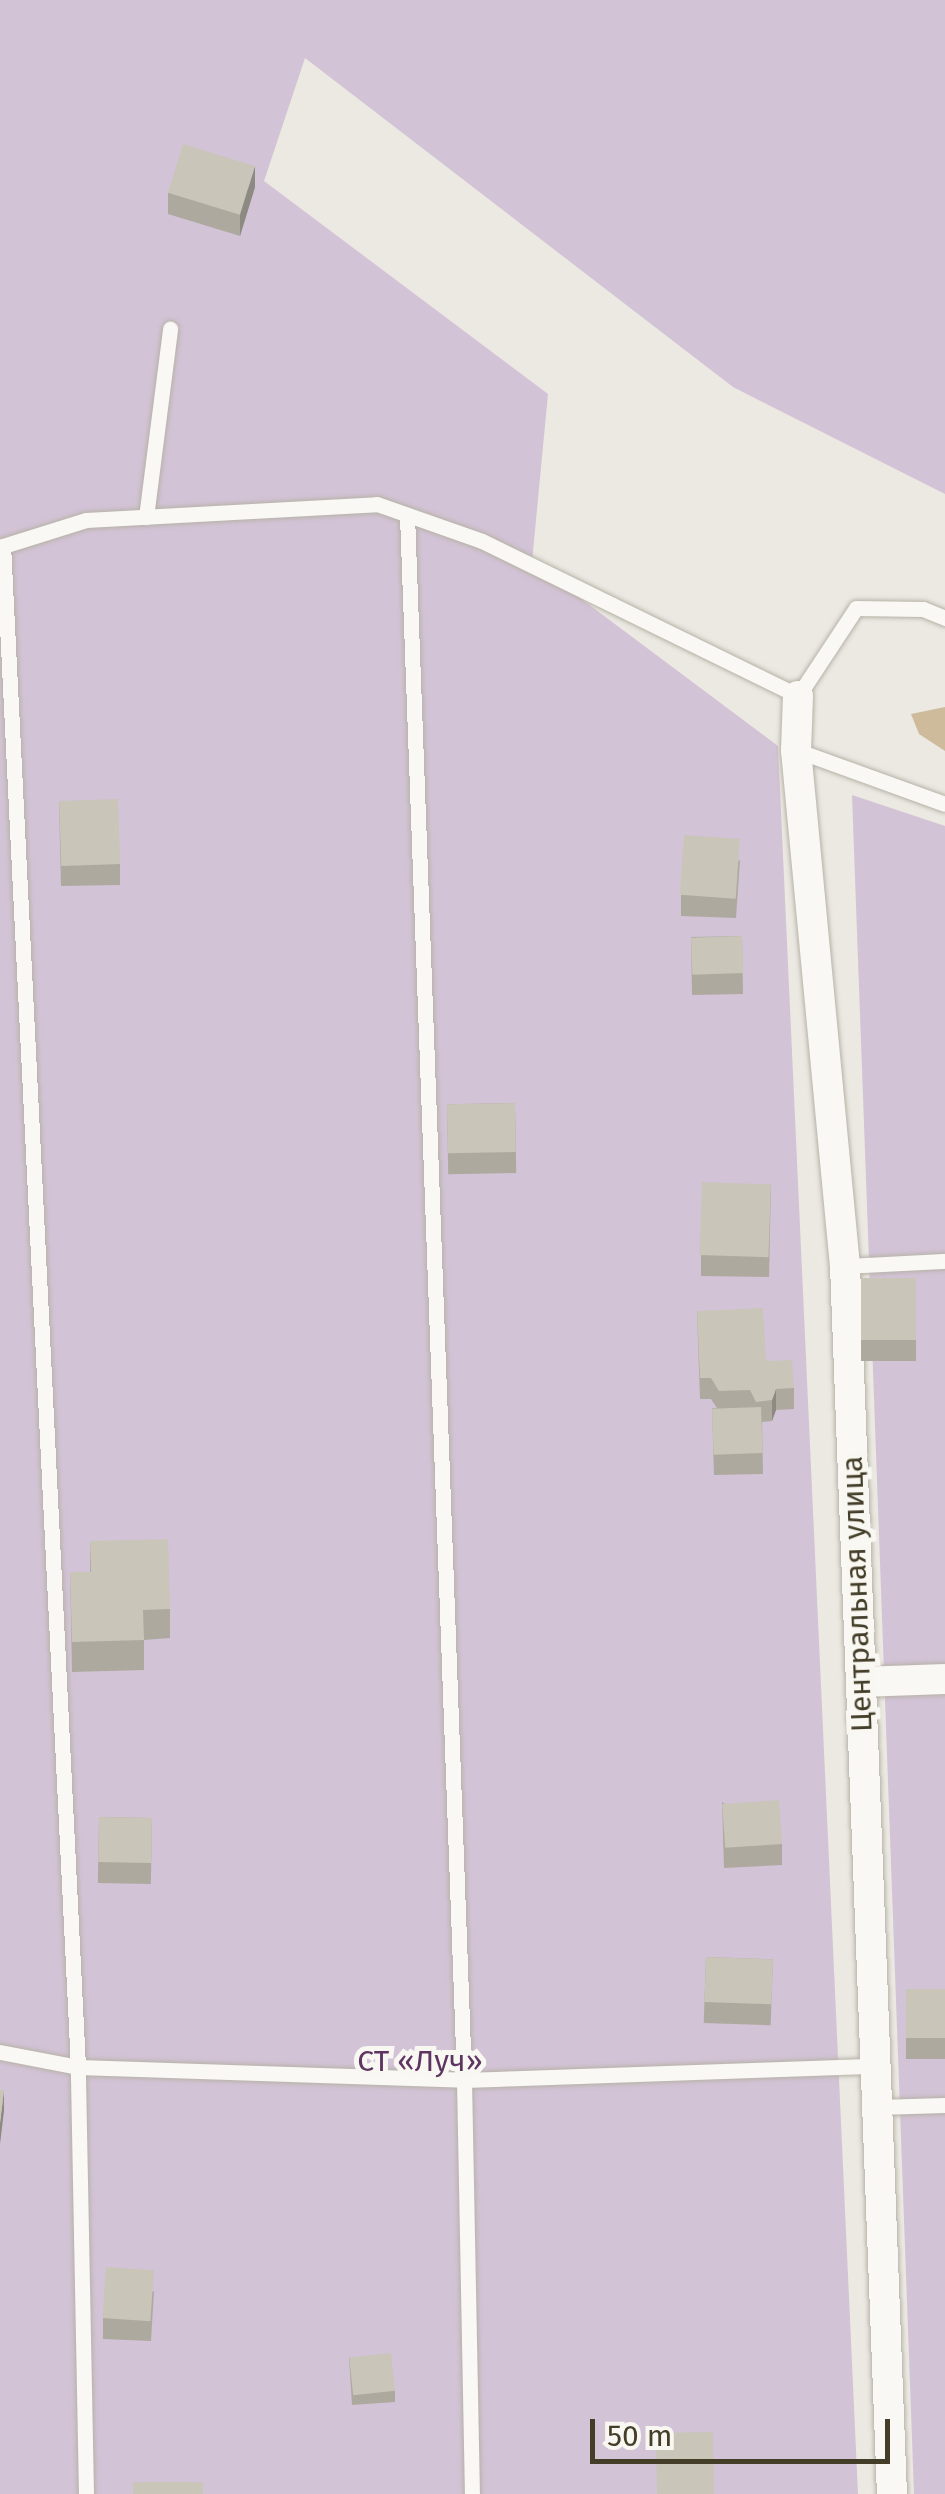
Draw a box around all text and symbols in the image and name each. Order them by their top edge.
street label: Центральная улица [834,1455,880,1733]
park label: СТ «Луч» [357,2043,483,2079]
scale bar [595,2399,895,2461]
text: 50 m [607,2418,672,2454]

